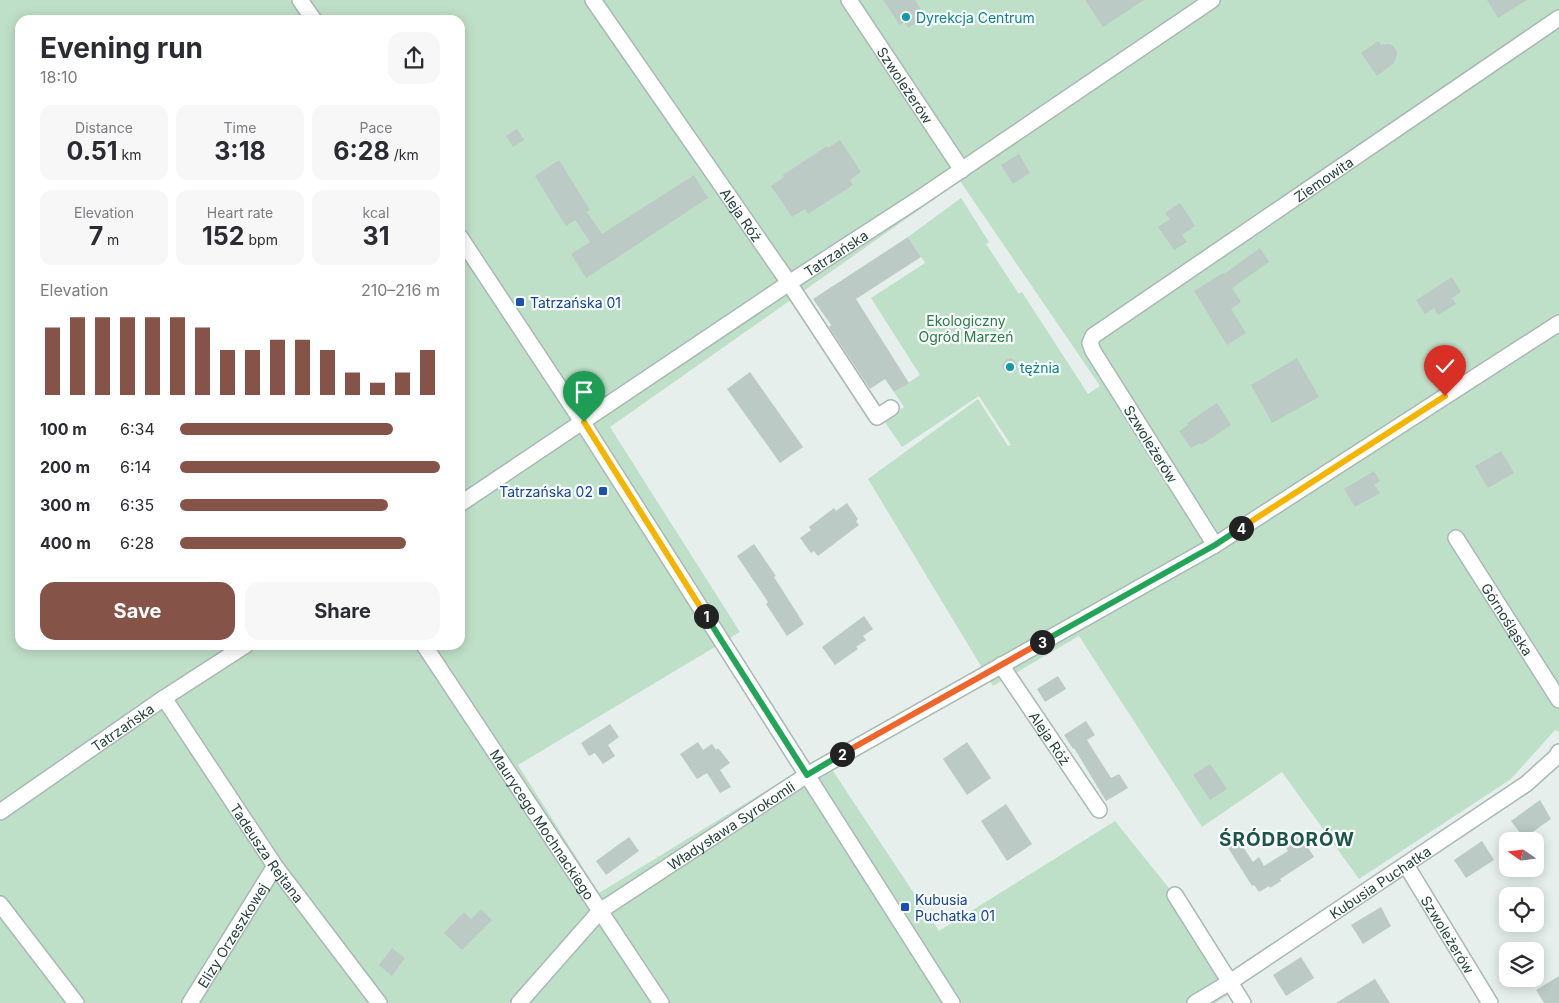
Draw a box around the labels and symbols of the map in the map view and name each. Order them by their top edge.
place label: Dyrekcja Centrum [916,9,1035,26]
marker: Dyrekcja Centrum [900,11,912,23]
street label: Szwoleżerów [874,44,937,126]
street label: Ziemowita [1290,153,1356,205]
street label: Aleja Róż [717,185,766,244]
street label: Tatrzańska [801,226,871,280]
place label: Tatrzańska 01 [530,294,621,311]
marker: Tatrzańska 01 [514,296,526,308]
park label: Ekologiczny Ogród Marzeń [919,312,1013,345]
pin [1424,345,1466,396]
place label: tężnia [1020,359,1060,376]
marker: tężnia [1004,361,1016,373]
pin [563,371,605,422]
street label: Szwoleżerów [1120,402,1182,486]
place label: Tatrzańska 02 [499,483,593,500]
marker: Tatrzańska 02 [597,485,609,497]
pin: 4 [1228,516,1254,540]
street label: Górnośląska [1478,580,1537,658]
pin: 1 [694,604,718,628]
pin: 3 [1030,630,1054,654]
street label: Tatrzańska [88,699,157,755]
street label: Aleja Róż [1026,708,1074,768]
pin: 2 [830,742,854,766]
street label: Maurycego Mochnackiego [487,746,599,903]
street label: Władysława Syrokomli [664,777,798,873]
street label: Tadeusza Rejtana [227,800,308,905]
district label: ŚRÓDBORÓW [1219,828,1355,851]
north arrow [1499,832,1544,878]
street label: Kubusia Puchatka [1326,842,1434,922]
street label: Elizy Orzeszkowej [193,880,271,990]
place label: Kubusia Puchatka 01 [915,891,995,924]
street label: Szwoleżerów [1418,892,1478,976]
marker: Kubusia Puchatka 01 [899,901,911,913]

